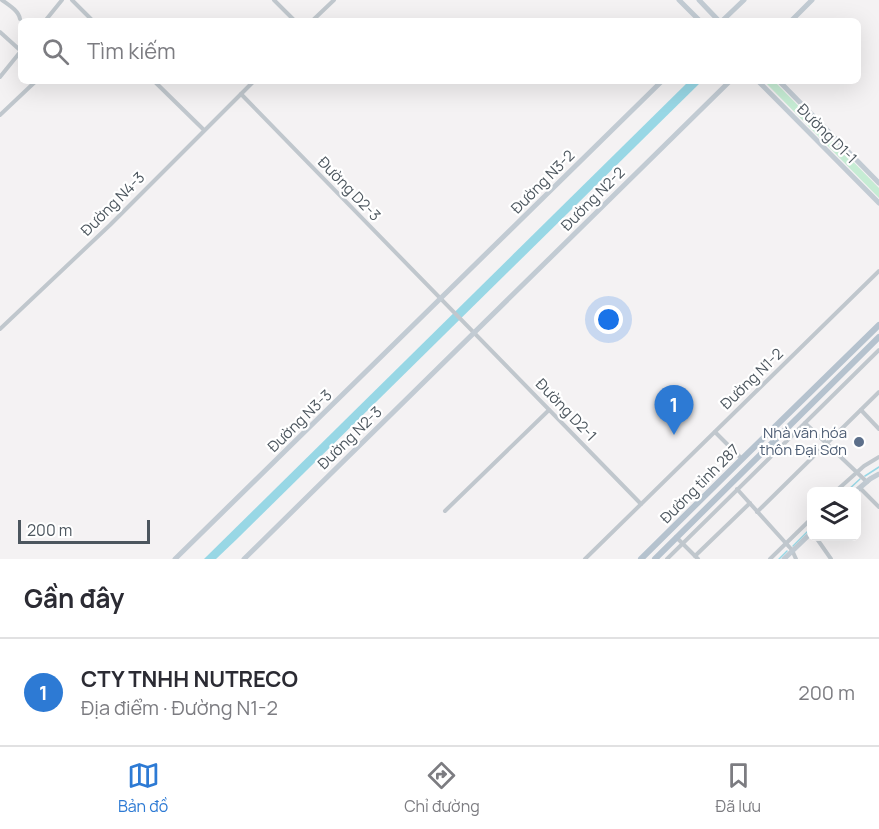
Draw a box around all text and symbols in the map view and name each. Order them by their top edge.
search box [18,18,861,84]
icon: search [39,35,72,68]
text: Tìm kiếm [87,36,176,66]
street label: Đường D1-1 [793,99,862,168]
street label: Đường N3-2 [506,145,579,218]
street label: Đường D2-3 [313,152,385,225]
street label: Đường N2-2 [556,162,629,235]
street label: Đường N4-3 [76,167,149,240]
your location [594,305,623,334]
street label: Đường N1-2 [716,343,788,414]
street label: Đường D2-1 [531,374,602,446]
street label: Đường N3-3 [263,385,336,457]
pin: 1 [654,386,694,435]
street label: Đường N2-3 [313,402,387,474]
place label: Nhà văn hóa thôn Đại Sơn [759,422,847,460]
marker: Nhà văn hóa thôn Đại Sơn [852,435,866,449]
street label: Đường tỉnh 287 [655,439,744,528]
map controls [807,487,861,541]
button: layers [807,487,861,541]
scale bar [18,517,150,544]
text: 200 m [27,519,72,541]
text: Gần đây [24,580,124,616]
text: CTY TNHH NUTRECO [81,664,298,694]
text: 1 [39,679,48,706]
text: 200 m [798,679,855,706]
text: Địa điểm · Đường N1-2 [81,694,278,721]
tab: Bản đồ [118,759,168,817]
tab: Chỉ đường [404,759,480,817]
tab: Đã lưu [716,759,761,817]

